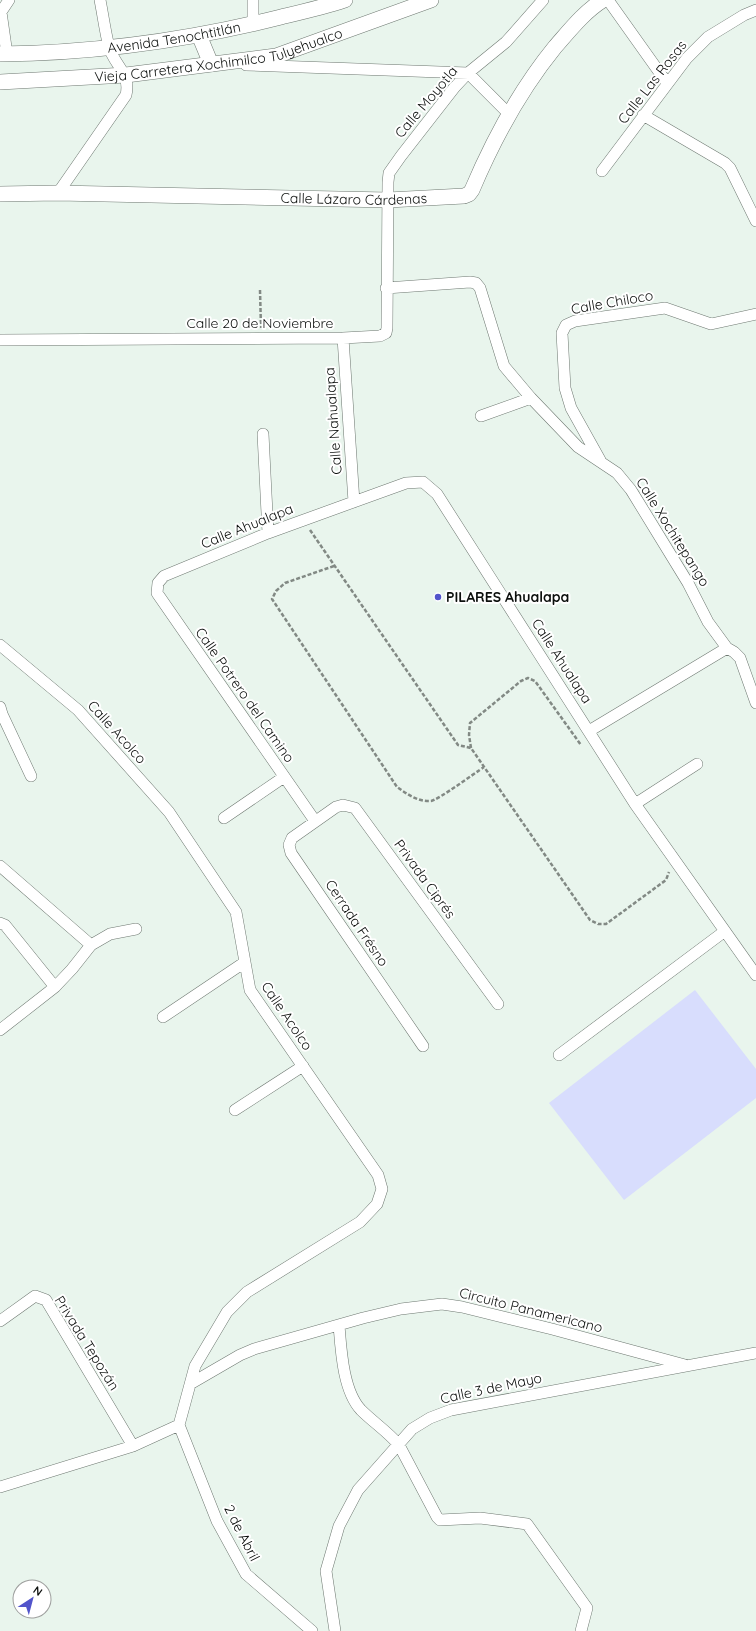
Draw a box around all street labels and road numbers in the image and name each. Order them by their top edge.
street label: Avenida Tenochtitlán [107,18,242,57]
street label: Vieja Carretera Xochimilco Tulyehualco [94,24,345,86]
street label: Calle Las Rosas [614,36,690,128]
street label: Calle Moyotla [391,62,461,142]
street label: Calle Lázaro Cárdenas [280,189,428,209]
street label: Calle Chiloco [570,286,654,318]
street label: Calle 20 de Noviembre [187,314,334,332]
street label: Calle Nahualapa [320,367,346,475]
street label: Calle Xochitepango [632,474,714,590]
street label: Calle Ahualapa [198,499,296,553]
street label: Calle Ahualapa [528,615,596,707]
street label: Calle Potrero del Camino [192,624,298,766]
street label: Calle Acolco [84,697,150,767]
street label: Privada Ciprés [390,836,460,922]
street label: Cerrada Frésno [321,876,393,970]
street label: Calle Acolco [257,978,317,1054]
street label: Circuito Panamericano [457,1283,605,1337]
street label: Privada Tepozán [51,1292,123,1394]
street label: Calle 3 de Mayo [439,1368,543,1408]
street label: 2 de Abril [220,1502,264,1564]

